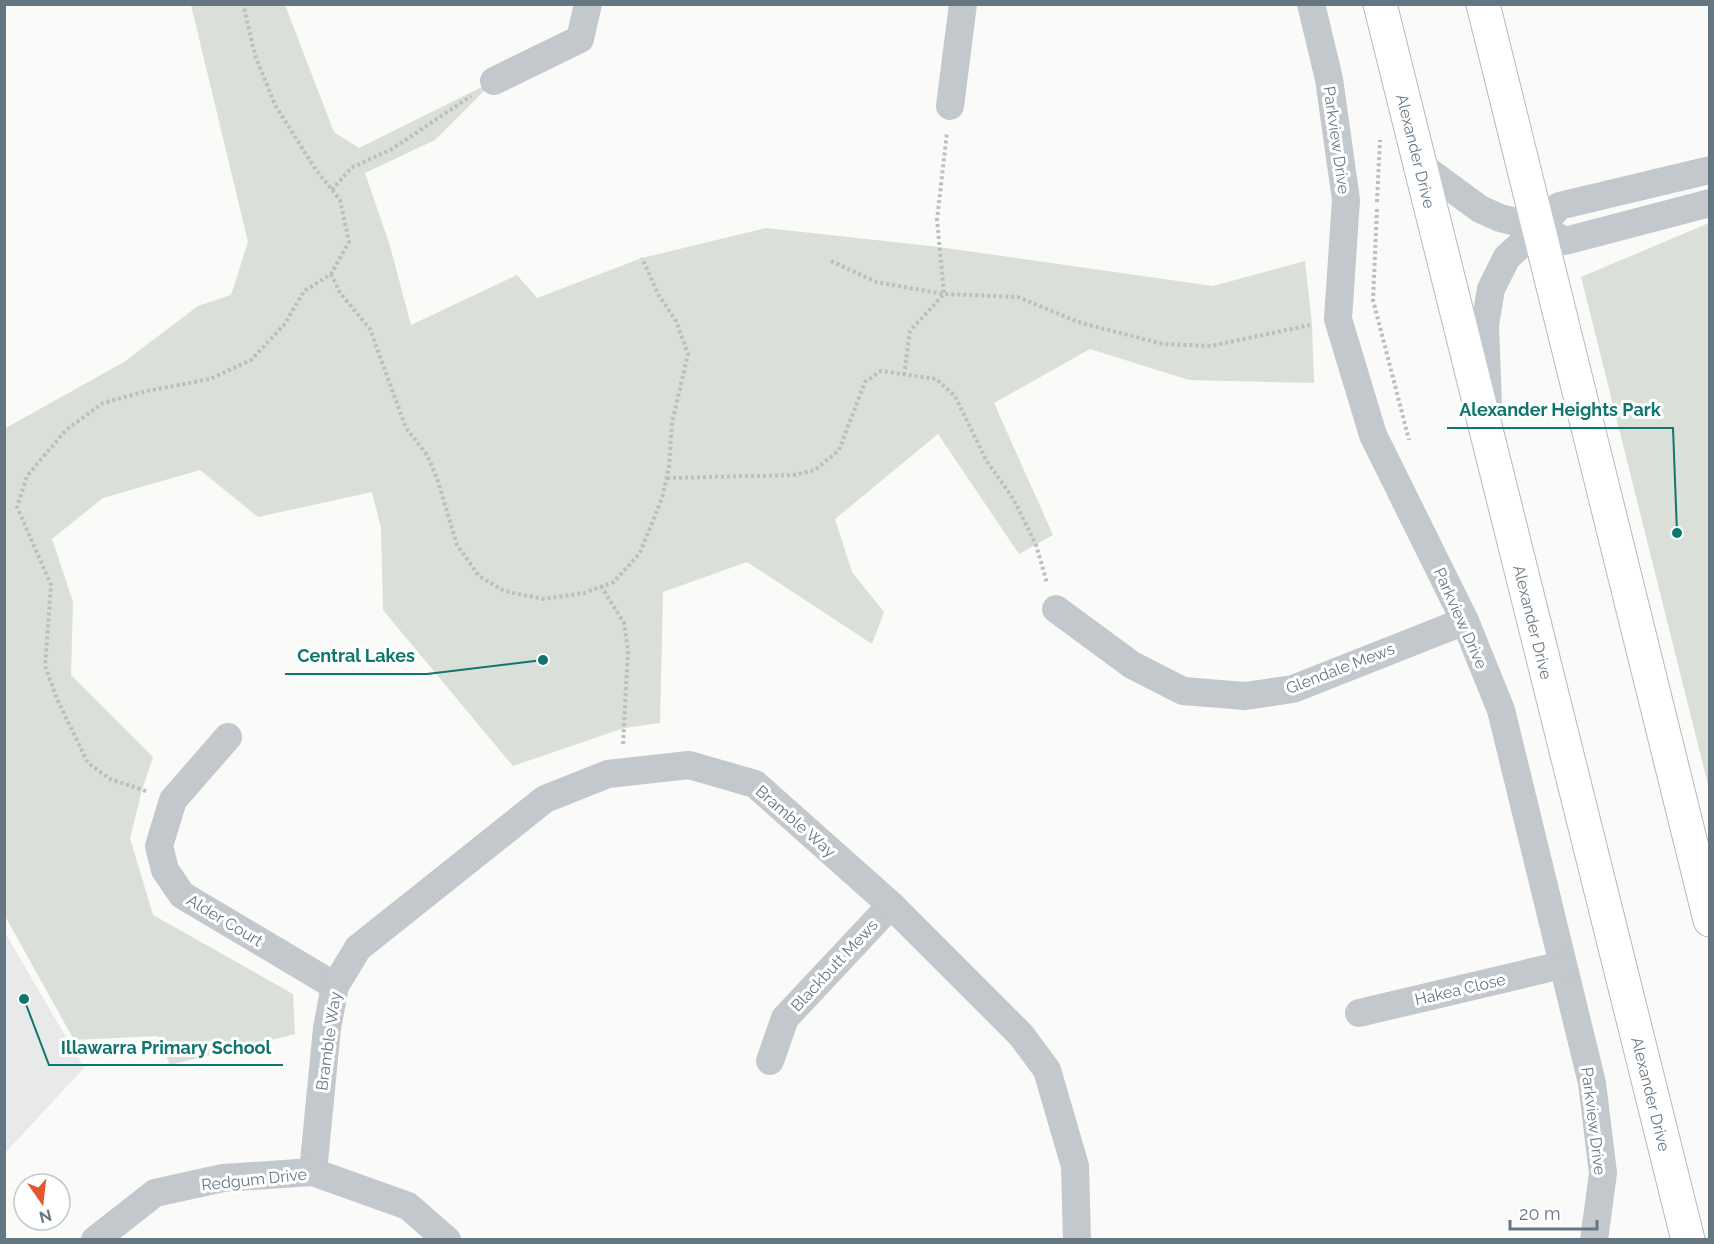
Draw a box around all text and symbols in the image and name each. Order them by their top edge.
street label: Parkview Drive [1320,85,1353,195]
street label: Alexander Drive [1392,92,1439,210]
callout: Alexander Heights Park [1447,392,1673,428]
text: Alexander Heights Park [1459,399,1662,420]
street label: Alexander Drive [1509,563,1556,681]
street label: Parkview Drive [1430,565,1491,672]
callout: Central Lakes [285,638,427,674]
street label: Glendale Mews [1283,639,1397,698]
text: Central Lakes [297,645,415,666]
street label: Bramble Way [752,781,840,862]
street label: Alder Court [184,890,267,951]
street label: Blackbutt Mews [787,915,882,1015]
street label: Hakea Close [1413,970,1507,1009]
street label: Bramble Way [312,990,345,1092]
callout: Illawarra Primary School [49,1029,283,1065]
street label: Alexander Drive [1627,1035,1674,1153]
text: Illawarra Primary School [61,1037,272,1058]
street label: Parkview Drive [1577,1066,1610,1176]
street label: Redgum Drive [200,1165,308,1194]
north arrow [12,1172,72,1232]
scale bar [1510,1193,1597,1231]
text: 20 m [1519,1203,1561,1224]
text: N [37,1205,54,1227]

